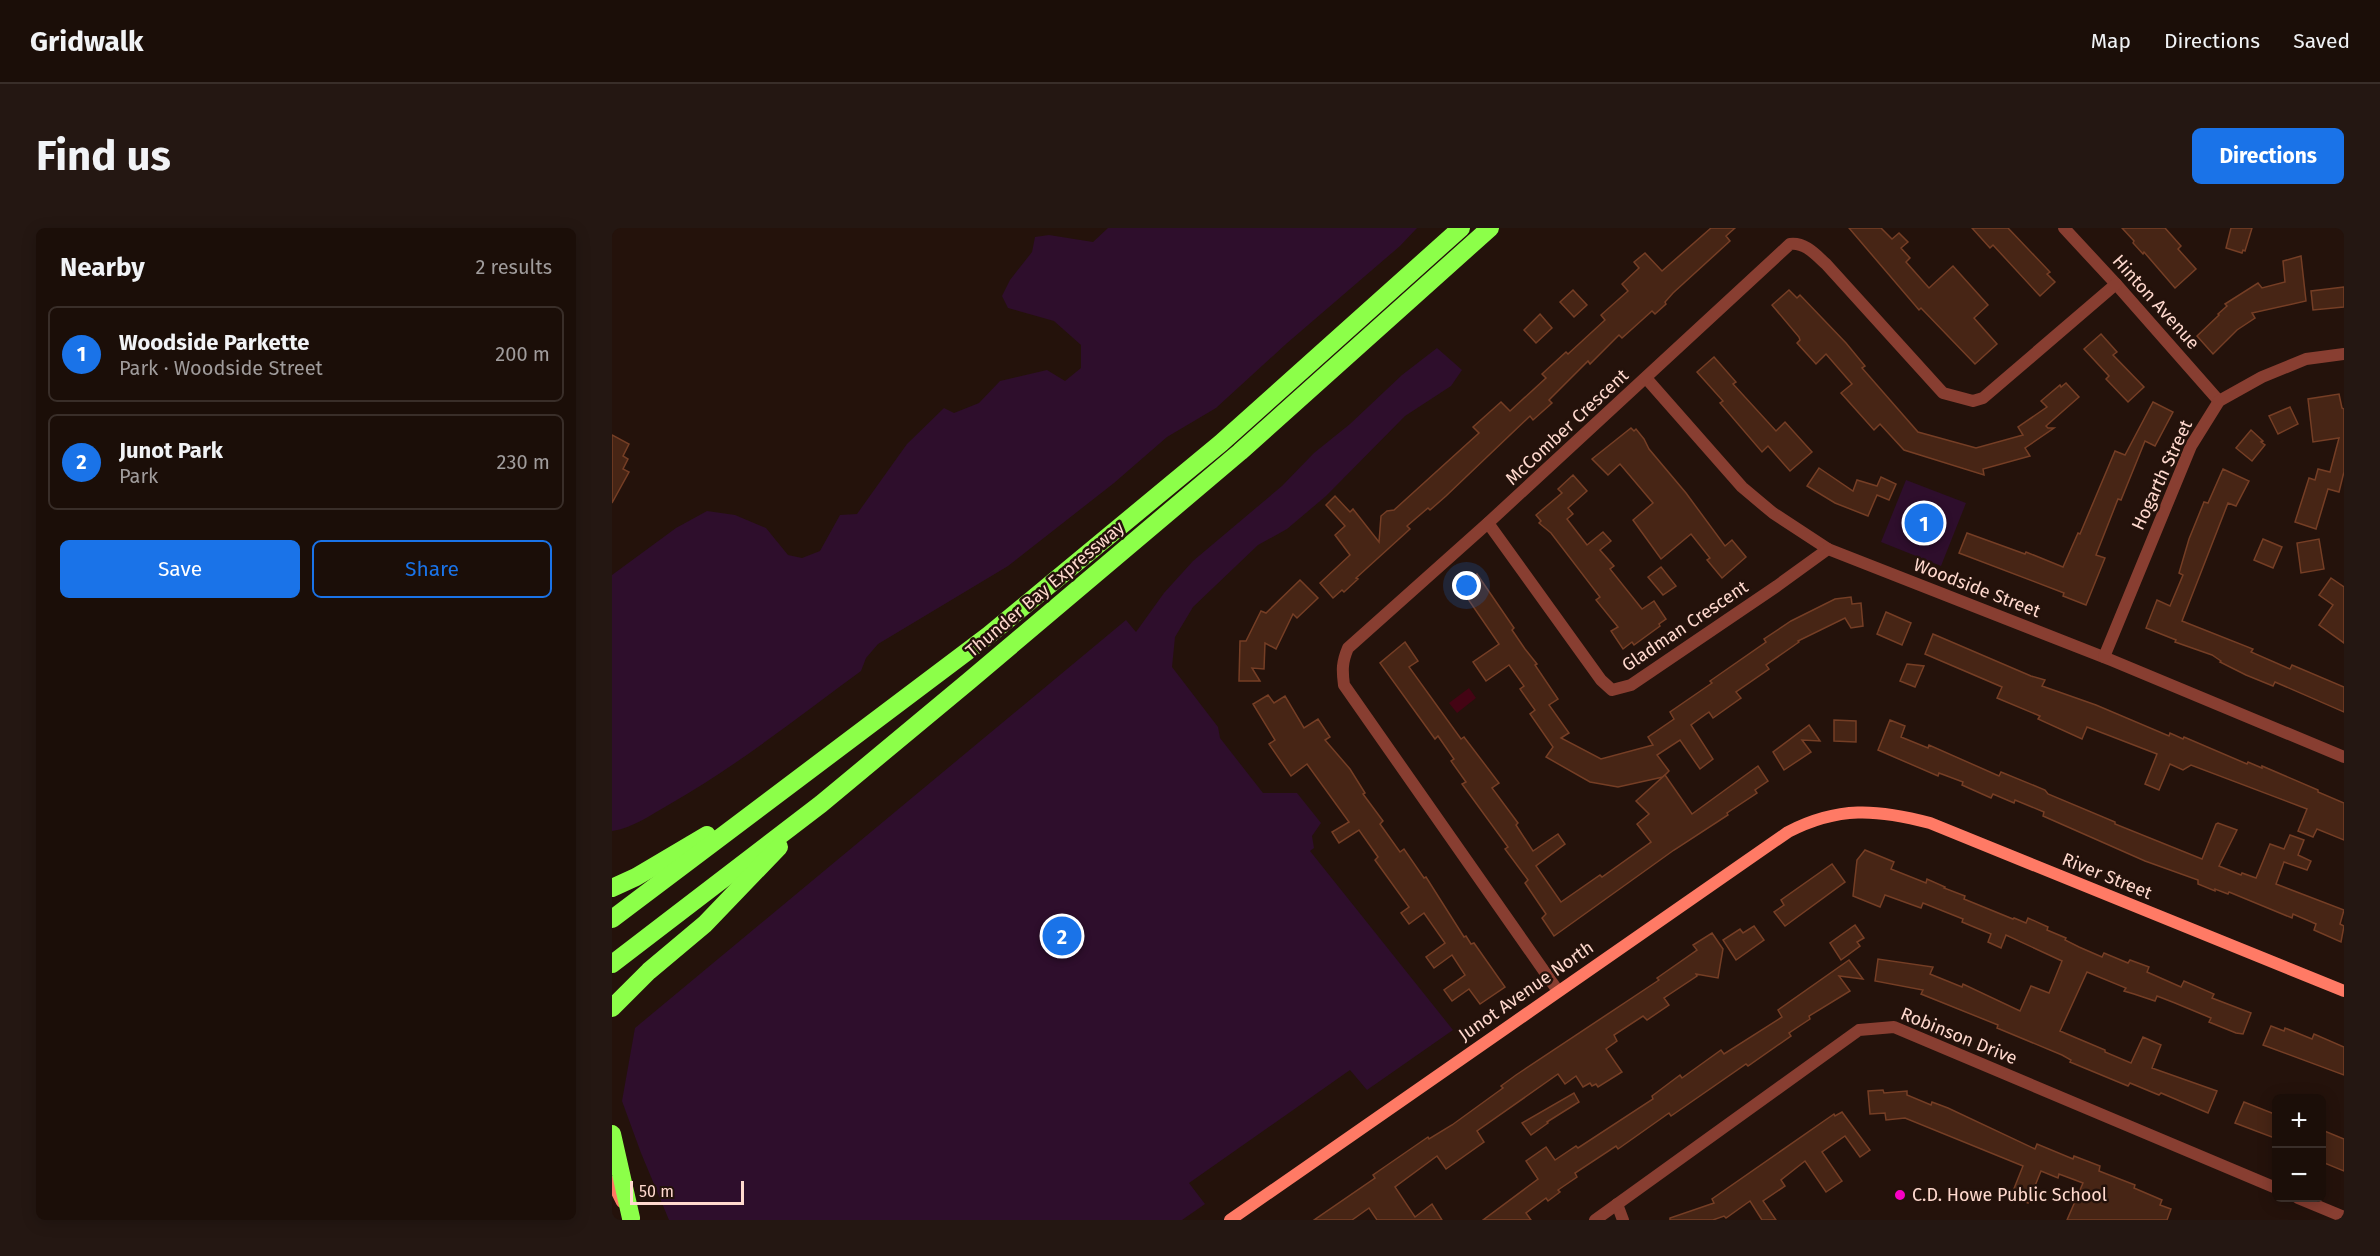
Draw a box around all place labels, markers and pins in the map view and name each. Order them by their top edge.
pin: 1 [1904,500,1944,546]
pin: 2 [1042,914,1082,958]
place label: C.D. Howe Public School [1912,1184,2107,1206]
marker: C.D. Howe Public School [1893,1188,1907,1202]

